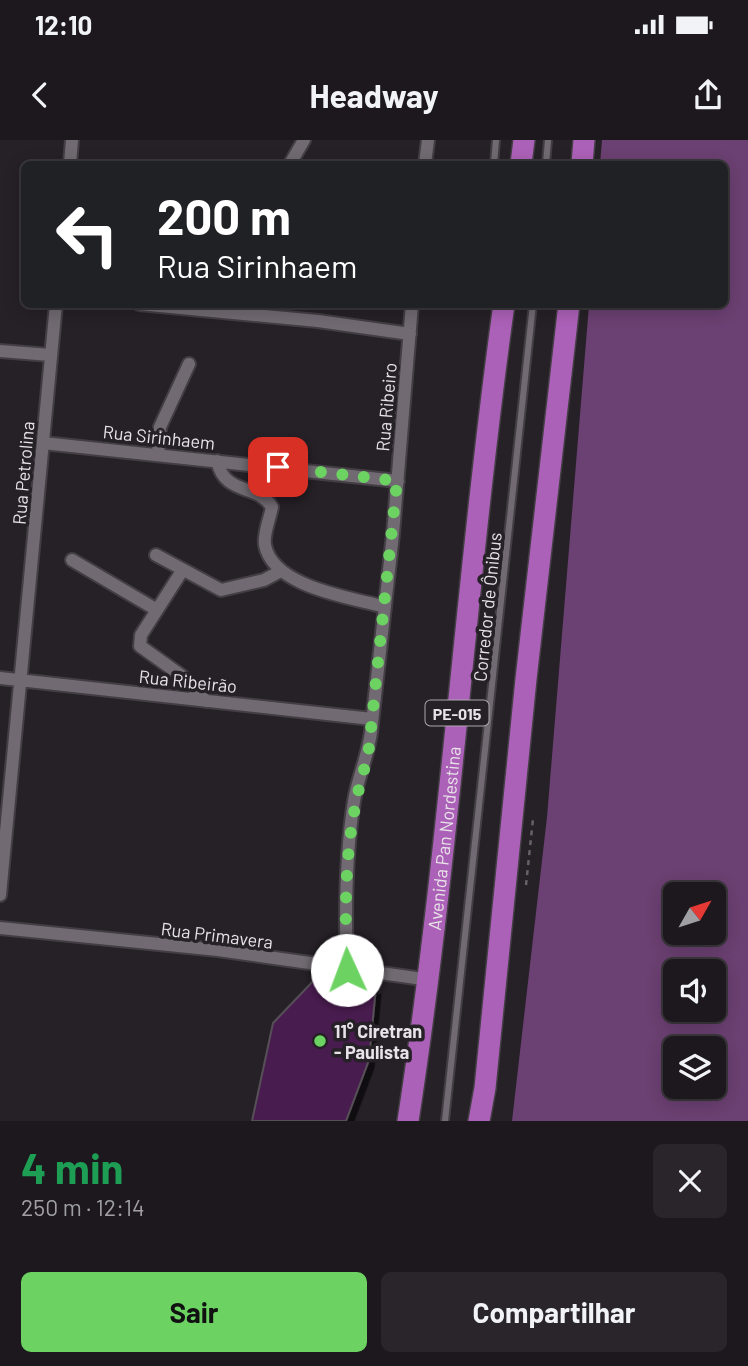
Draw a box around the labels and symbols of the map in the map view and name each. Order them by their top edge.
street label: Rua Ribeiro [371,362,401,452]
street label: Rua Petrolina [8,420,38,526]
street label: Rua Sirinhaem [102,420,216,454]
pin [248,437,308,497]
street label: Corredor de Ônibus [468,531,506,683]
street label: Rua Ribeirão [138,665,238,697]
road number: PE-015 [426,700,489,726]
street label: Avenida Pan Nordestina [423,745,465,931]
north arrow [663,882,726,945]
street label: Rua Primavera [160,917,274,953]
position arrow [310,933,384,1007]
place label: 11° Ciretran - Paulista [334,1020,422,1063]
marker: 11° Ciretran - Paulista [312,1033,328,1049]

